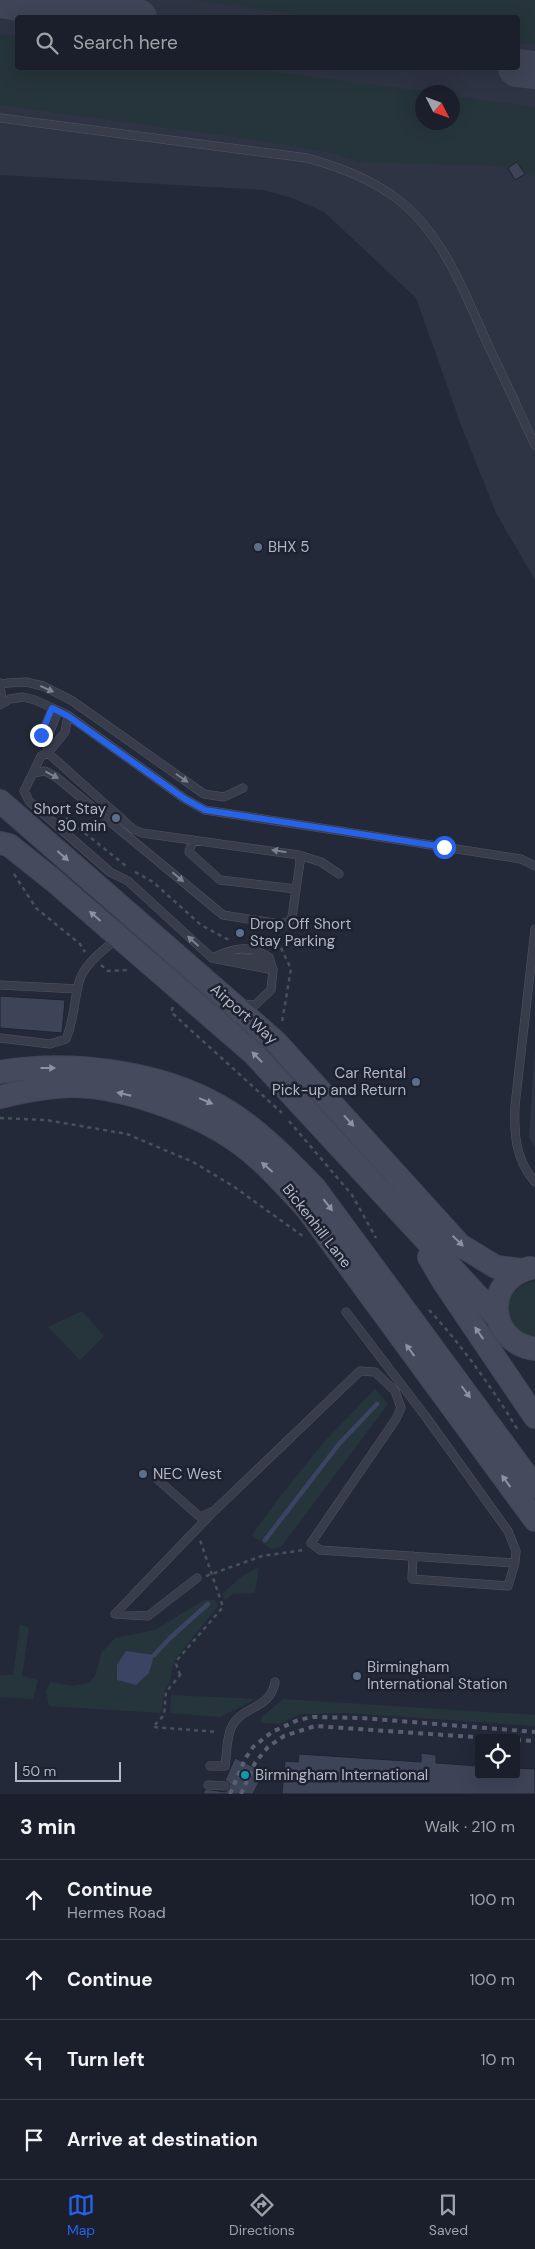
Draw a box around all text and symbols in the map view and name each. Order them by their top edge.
search box [15,15,520,70]
icon: search [33,29,61,57]
text: Search here [73,30,178,55]
north arrow [415,85,460,130]
place label: BHX 5 [268,537,309,557]
marker: BHX 5 [252,541,264,553]
one-way arrow [40,685,54,693]
route end [30,724,53,747]
one-way arrow [45,771,58,780]
one-way arrow [176,773,189,783]
place label: Short Stay 30 min [34,799,107,836]
marker: Short Stay 30 min [110,812,122,824]
route start [433,836,456,859]
one-way arrow [270,847,286,855]
one-way arrow [57,850,69,862]
one-way arrow [171,872,184,883]
one-way arrow [88,911,101,922]
place label: Drop Off Short Stay Parking [250,914,351,951]
marker: Drop Off Short Stay Parking [234,927,246,939]
one-way arrow [186,935,199,946]
street label: Airport Way [206,979,282,1049]
one-way arrow [251,1052,263,1064]
place label: Car Rental Pick-up and Return [272,1063,406,1100]
one-way arrow [41,1064,57,1072]
marker: Car Rental Pick-up and Return [410,1076,422,1088]
one-way arrow [117,1090,132,1098]
one-way arrow [199,1097,213,1105]
one-way arrow [343,1114,355,1126]
one-way arrow [261,1161,273,1173]
street label: Bickenhill Lane [278,1180,356,1272]
one-way arrow [323,1198,333,1212]
one-way arrow [451,1235,463,1247]
one-way arrow [474,1326,484,1340]
one-way arrow [405,1343,415,1357]
one-way arrow [461,1385,471,1399]
place label: NEC West [153,1464,222,1484]
marker: NEC West [137,1468,149,1480]
one-way arrow [501,1474,511,1488]
place label: Birmingham International Station [367,1657,507,1694]
marker: Birmingham International Station [351,1670,363,1682]
map controls [475,1734,520,1779]
button: locate [475,1734,520,1779]
scale bar [15,1759,121,1782]
text: 50 m [22,1762,56,1780]
place label: Birmingham International [255,1765,428,1785]
marker: Birmingham International [239,1769,251,1781]
text: 3 min [20,1813,76,1841]
text: Walk · 210 m [425,1816,515,1837]
text: Continue [67,1877,153,1902]
icon: ahead [20,1886,48,1914]
text: 100 m [470,1889,515,1910]
text: Hermes Road [67,1902,166,1923]
icon: ahead [20,1966,48,1994]
text: Continue [67,1967,153,1992]
text: 100 m [470,1969,515,1990]
icon: left [20,2046,48,2074]
text: Turn left [67,2047,145,2072]
text: 10 m [481,2049,515,2070]
icon: arrive [20,2126,48,2154]
text: Arrive at destination [67,2127,258,2152]
tab: Map [67,2191,95,2239]
tab: Directions [229,2191,295,2239]
tab: Saved [429,2191,468,2239]

